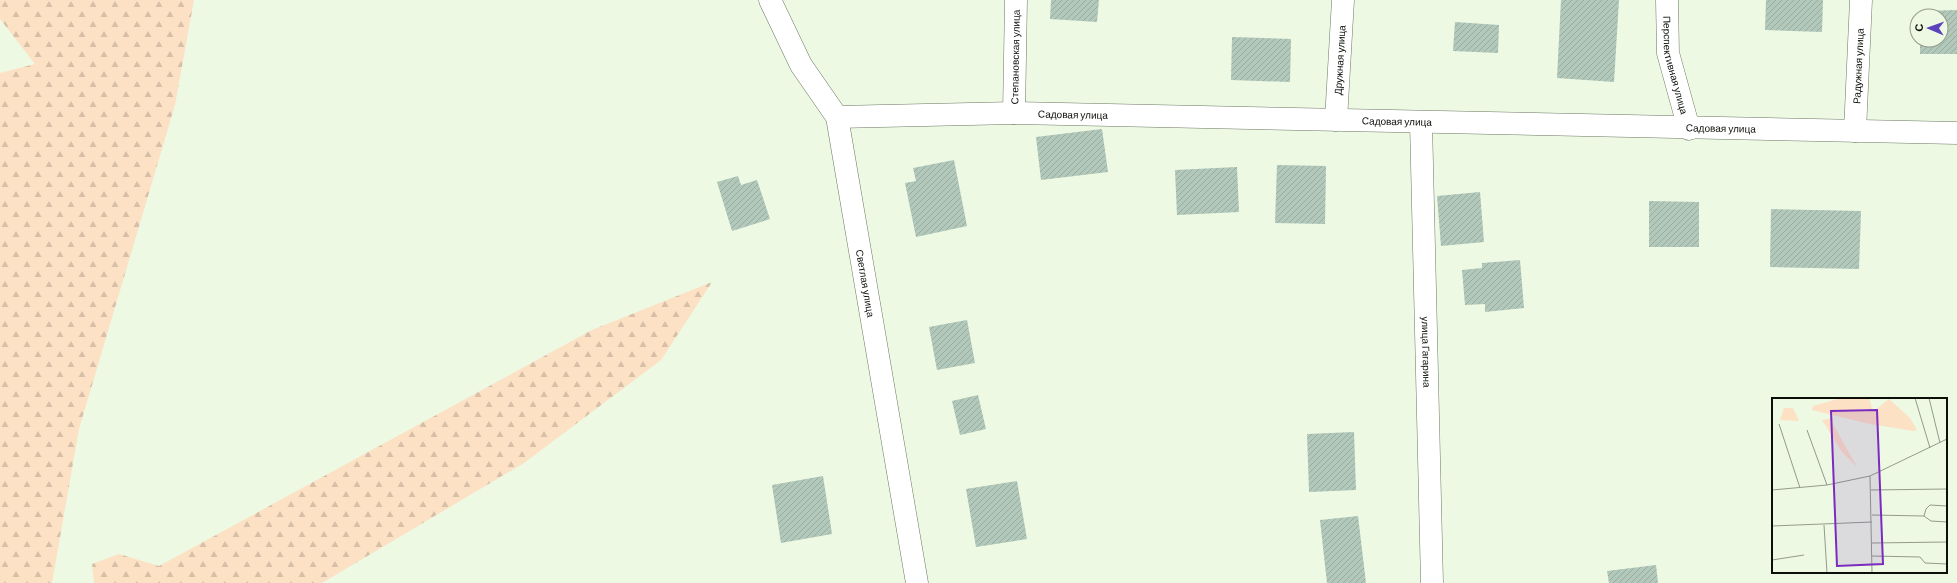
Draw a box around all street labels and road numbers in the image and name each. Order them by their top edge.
street label: Степановская улица [1008,9,1022,104]
street label: Перспективная улица [1661,16,1691,116]
street label: Дружная улица [1331,24,1348,95]
street label: Радужная улица [1850,28,1866,104]
street label: Садовая улица [1038,108,1109,121]
street label: Садовая улица [1362,114,1432,128]
street label: Садовая улица [1686,121,1756,135]
street label: Светлая улица [854,249,877,318]
street label: улица Гагарина [1420,316,1433,388]

